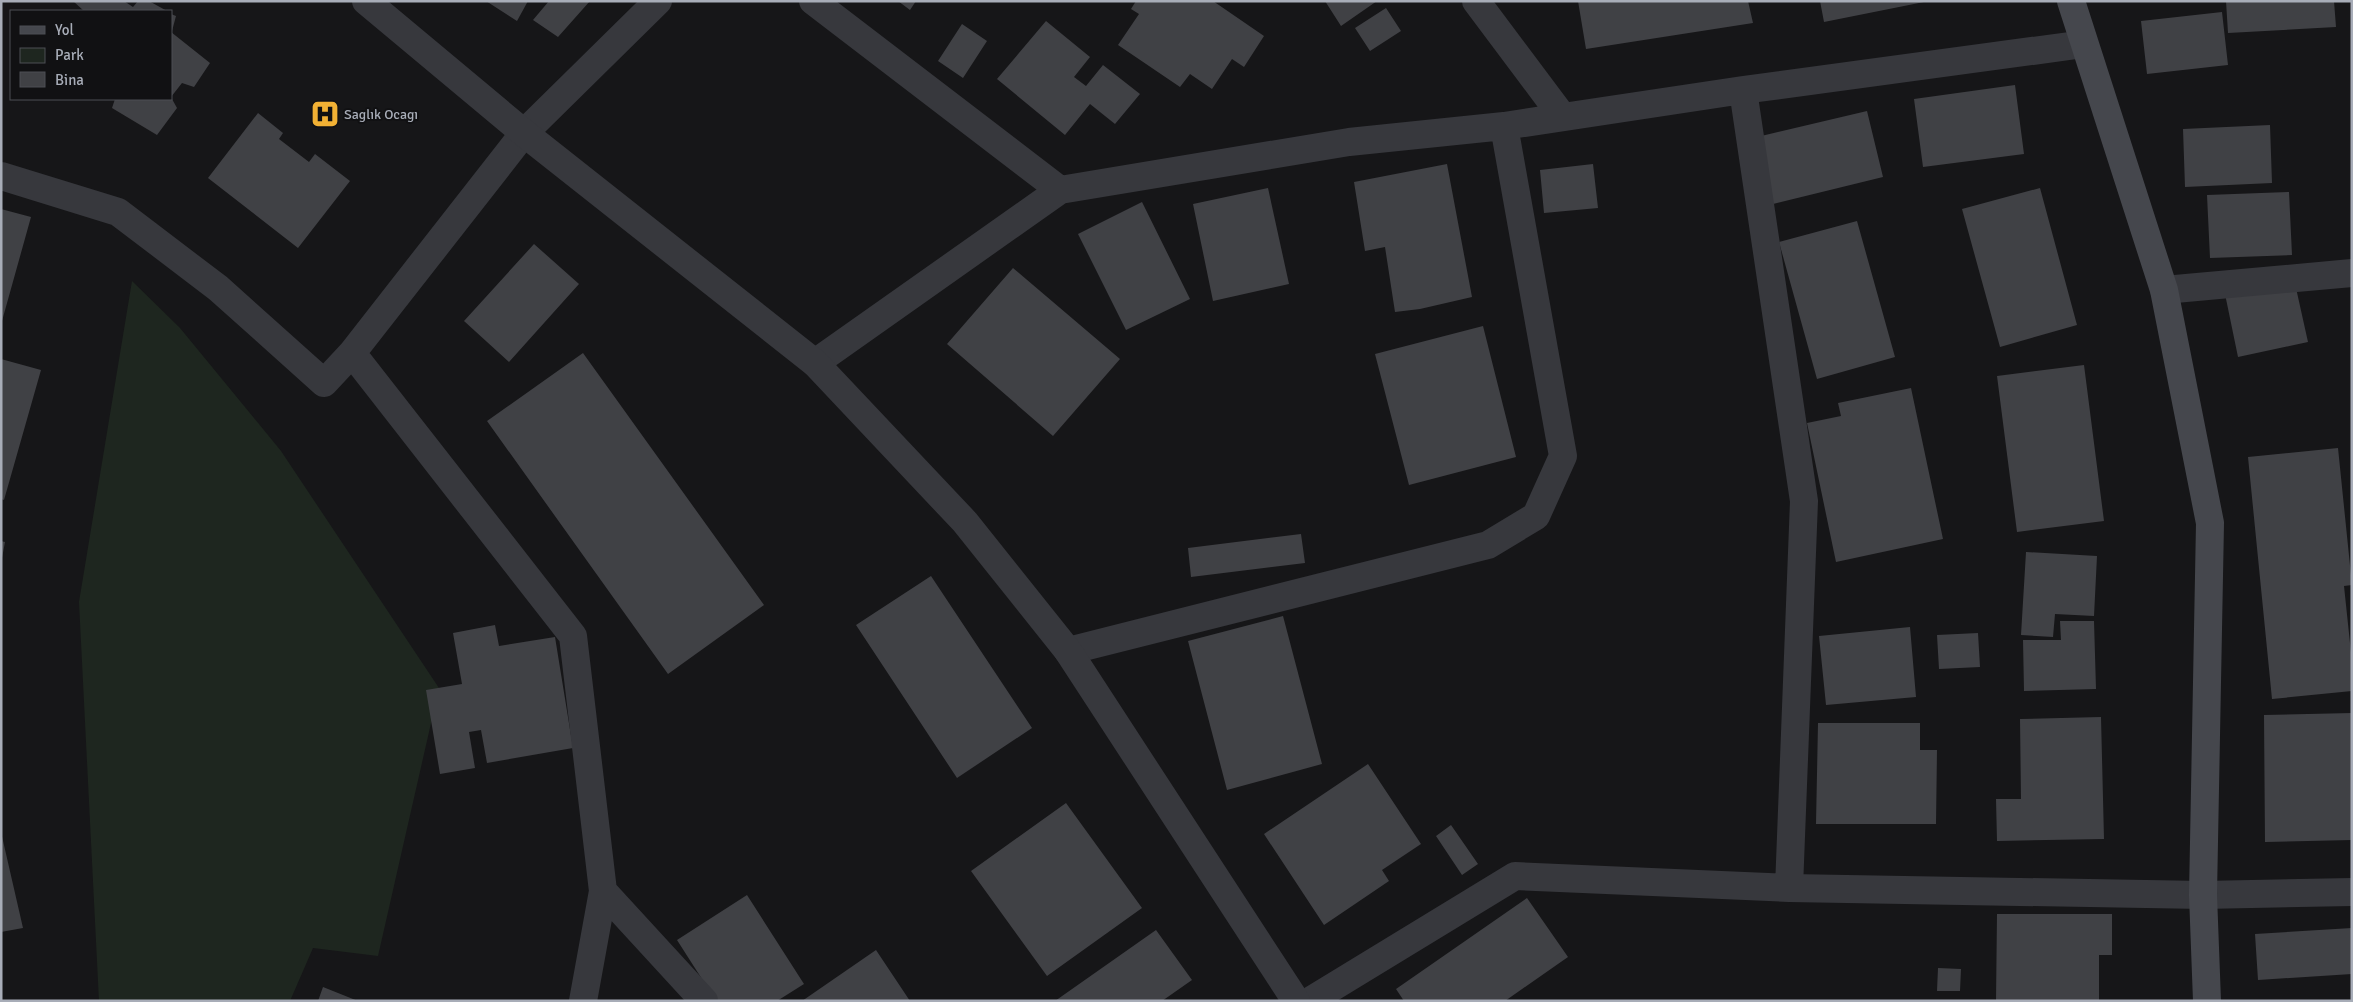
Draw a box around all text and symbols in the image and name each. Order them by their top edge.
legend [10,10,172,100]
text: Yol [55,21,74,39]
text: Park [55,46,84,64]
text: Bina [55,71,84,89]
hospital icon: Saglık Ocagı [310,99,340,129]
place label: Saglık Ocagı [344,106,418,123]

